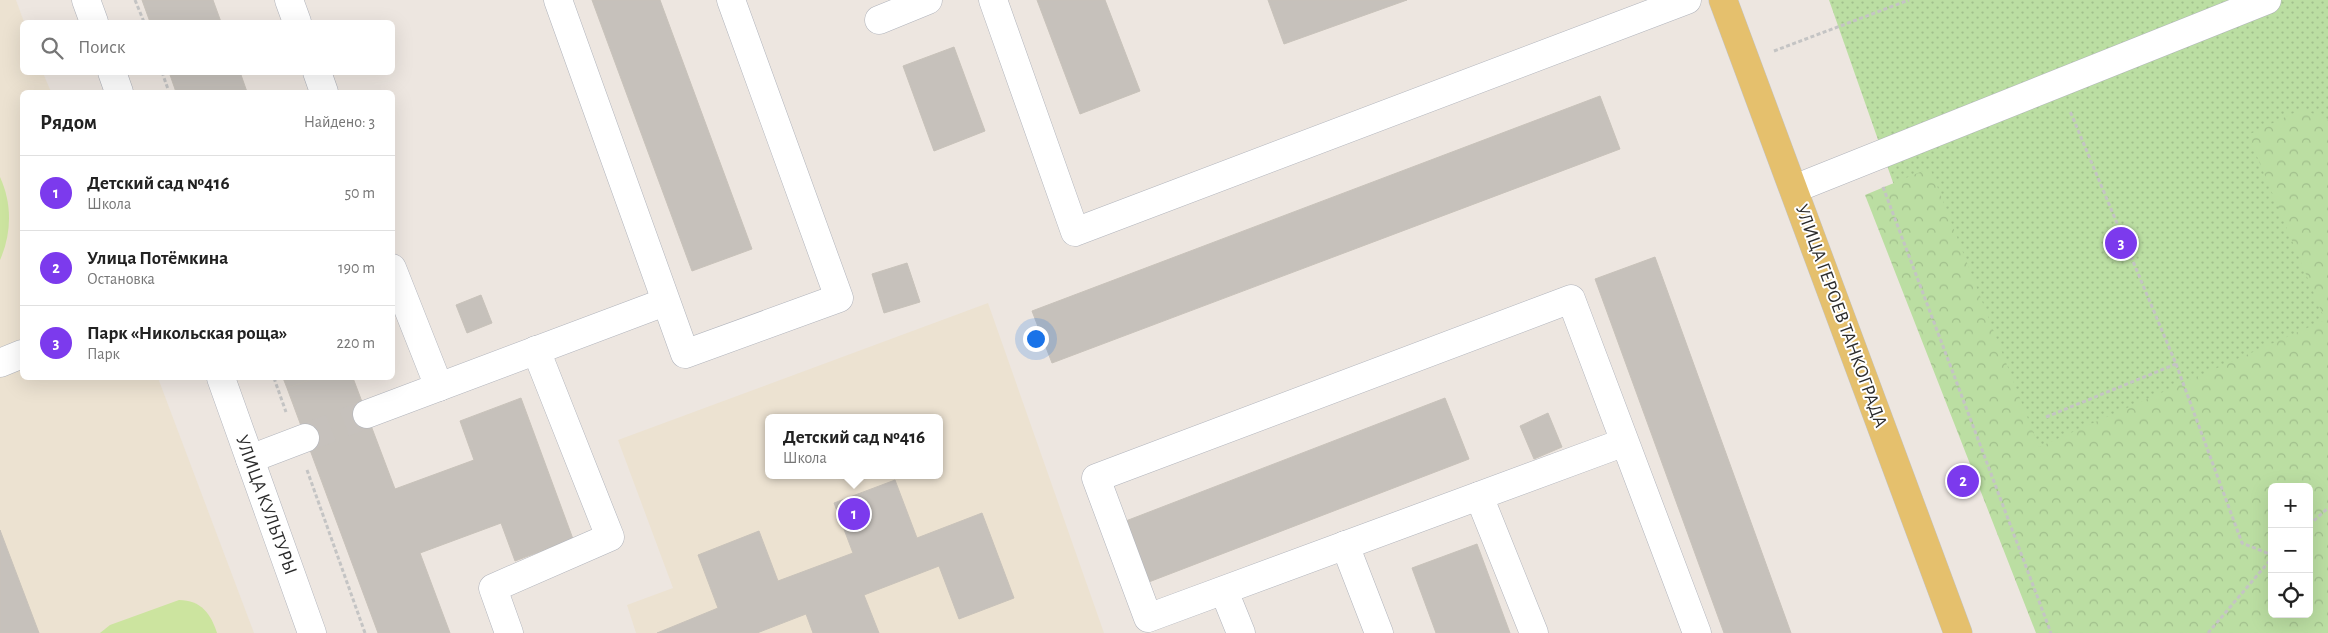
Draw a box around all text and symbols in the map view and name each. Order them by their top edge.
search box [20,20,395,75]
icon: search [38,34,66,62]
text: Поиск [78,38,125,57]
text: Рядом [40,112,97,133]
text: Найдено: 3 [304,114,375,130]
text: Детский сад №416 [87,174,230,193]
text: 1 [53,185,59,201]
text: 50 m [344,185,375,201]
text: Школа [87,196,131,212]
street label: УЛИЦА ГЕРОЕВ ТАНКОГРАДА [1792,202,1890,430]
pin: 3 [2105,224,2137,262]
text: Улица Потёмкина [87,249,228,268]
text: 2 [52,260,60,276]
text: 190 m [338,260,375,276]
text: Остановка [87,271,155,287]
text: Парк «Никольская роща» [87,324,287,343]
your location [1023,326,1049,352]
text: 3 [53,335,59,351]
text: 220 m [337,335,375,351]
text: Парк [87,346,120,362]
popup [765,414,943,479]
text: Детский сад №416 [783,428,925,447]
street label: УЛИЦА КУЛЬТУРЫ [232,433,300,577]
text: Школа [783,450,827,466]
pin: 2 [1947,462,1979,500]
map controls [2268,483,2313,618]
button: + [2268,483,2313,528]
pin: 1 [838,495,870,533]
button: − [2268,528,2313,573]
button: locate [2268,573,2313,618]

